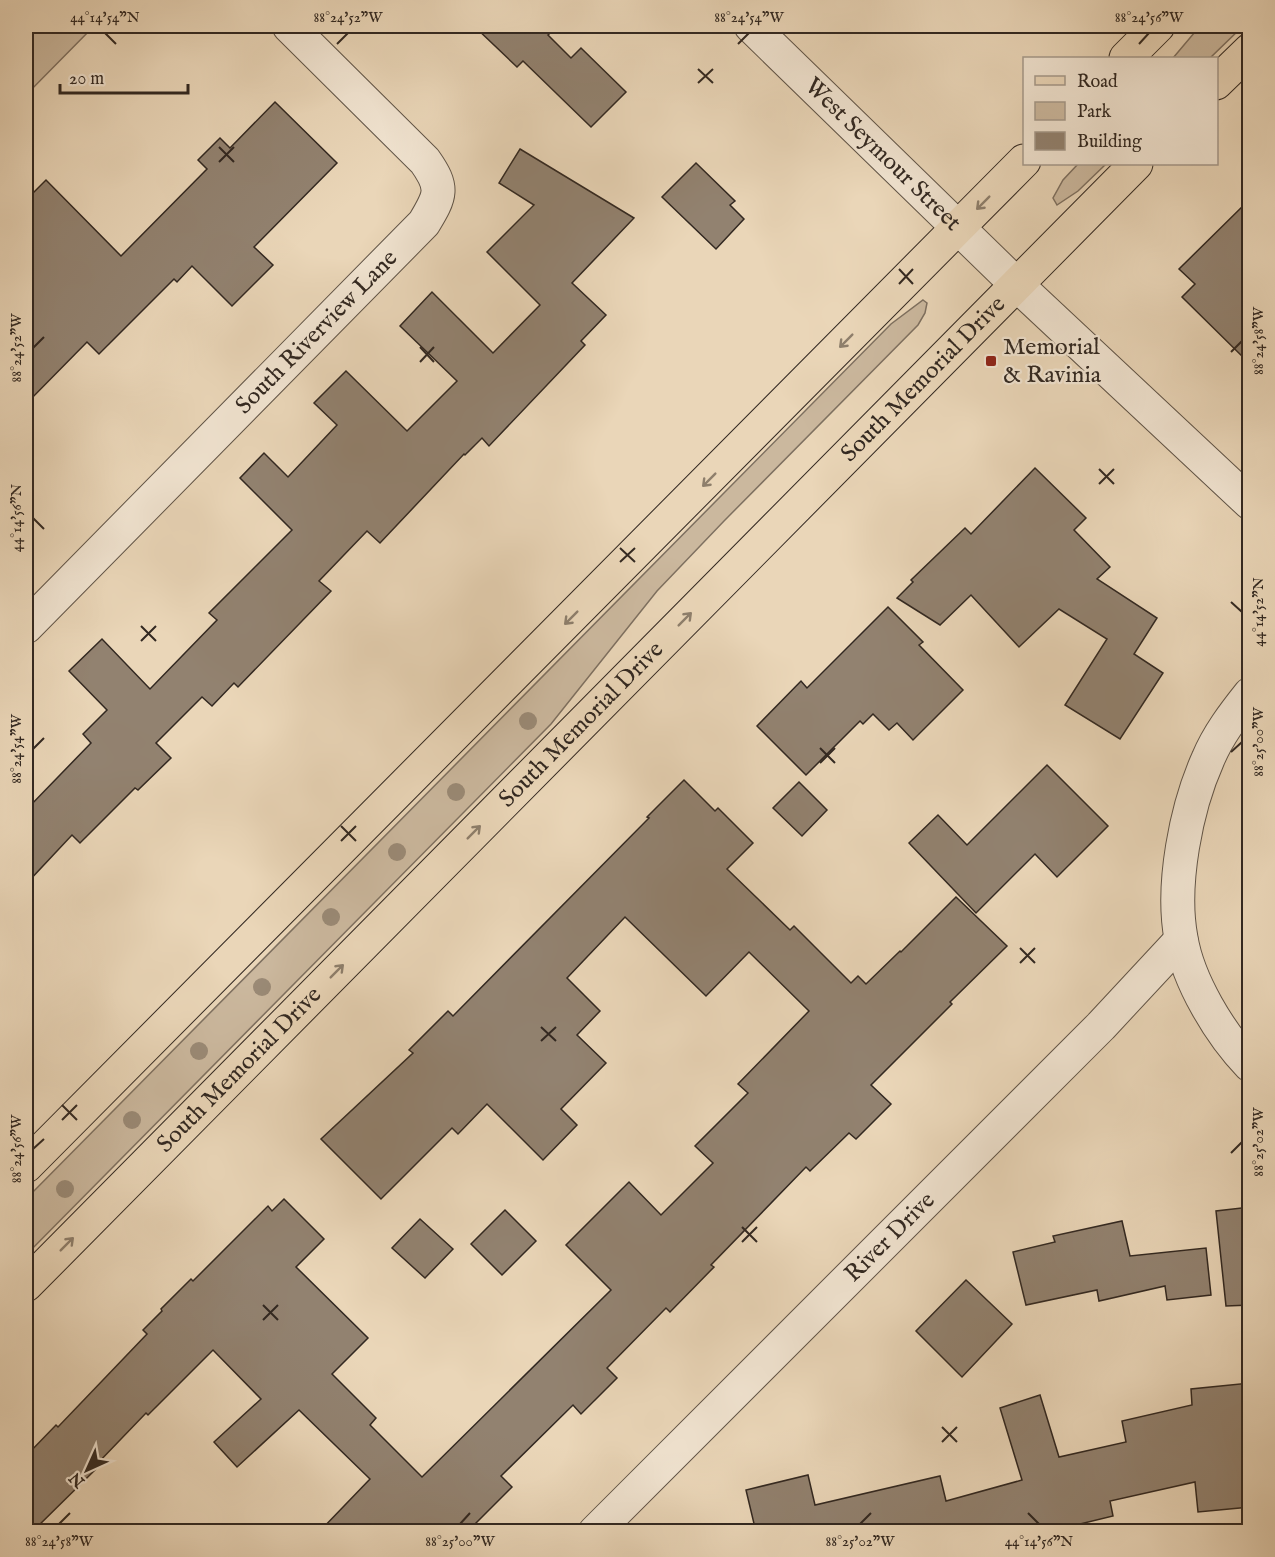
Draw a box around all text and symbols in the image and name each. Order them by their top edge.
text: 44°14'54"N [70,8,140,27]
text: 88°24'52"W [313,8,383,27]
text: 88°24'54"W [714,8,784,27]
text: 88°24'56"W [1115,8,1184,27]
scale bar [60,57,188,95]
legend [1023,57,1218,165]
text: 20 m [69,68,104,91]
street label: West Seymour Street [798,71,968,238]
text: Road [1077,71,1118,94]
text: Park [1077,101,1112,124]
text: Building [1077,131,1142,154]
one-way arrow [976,196,991,211]
street label: South Riverview Lane [229,243,404,421]
street label: South Memorial Drive [834,289,1012,469]
text: 88°24'58"W [1249,306,1268,375]
text: 88°24'52"W [7,313,26,383]
place label: Memorial & Ravinia [1003,332,1102,391]
one-way arrow [839,334,854,349]
marker: Memorial & Ravinia [984,354,998,368]
one-way arrow [701,472,716,487]
text: 44°14'56"N [7,484,26,552]
text: 44°14'52"N [1249,577,1268,647]
one-way arrow [564,610,578,625]
one-way arrow [678,611,692,626]
street label: South Memorial Drive [492,635,670,814]
text: 88°25'00"W [1249,707,1268,777]
text: 88°24'54"W [7,714,26,784]
one-way arrow [466,825,481,840]
one-way arrow [329,963,344,978]
street label: South Memorial Drive [150,980,328,1159]
text: 88°25'02"W [1249,1107,1268,1177]
text: 88°24'56"W [7,1114,26,1183]
street label: River Drive [838,1185,942,1289]
one-way arrow [59,1236,74,1251]
north arrow [57,1440,117,1500]
text: N [66,1467,90,1492]
text: 88°24'58"W [25,1532,94,1551]
text: 88°25'00"W [425,1532,495,1551]
text: 88°25'02"W [825,1532,895,1551]
text: 44°14'56"N [1005,1532,1073,1551]

